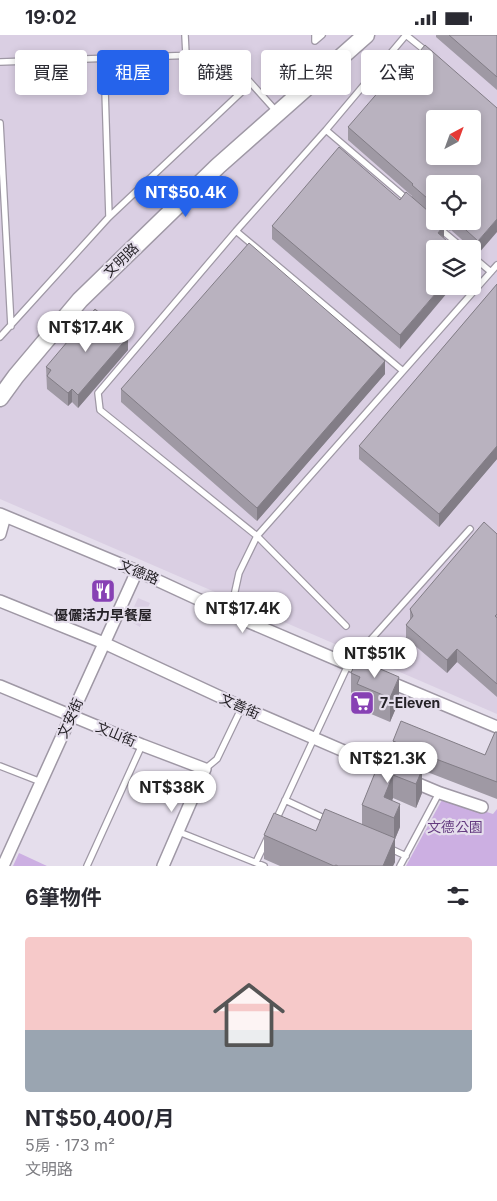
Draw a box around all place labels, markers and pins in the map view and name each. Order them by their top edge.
pin: NT$50.4K [134,175,238,218]
pin: NT$17.4K [34,311,138,353]
restaurant icon: 優儷活力早餐屋 [90,578,116,604]
pin: NT$17.4K [191,591,295,634]
place label: 優儷活力早餐屋 [54,606,152,623]
pin: NT$51K [334,637,416,679]
supermarket icon: 7-Eleven [349,690,375,716]
place label: 7-Eleven [380,694,440,711]
pin: NT$21.3K [336,741,440,784]
pin: NT$38K [131,771,213,813]

